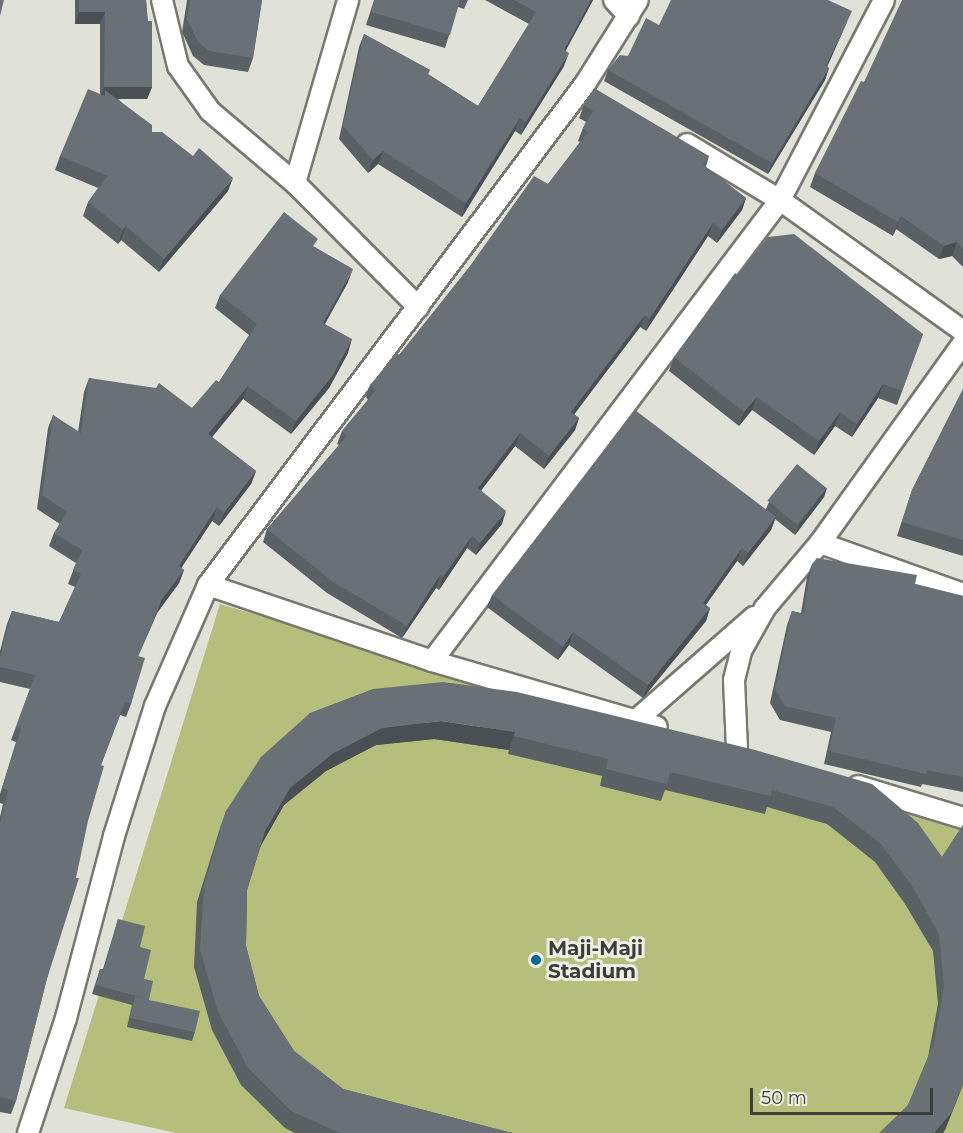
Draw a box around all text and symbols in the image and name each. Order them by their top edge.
place label: Maji-Maji Stadium [548,936,643,983]
marker: Maji-Maji Stadium [529,953,543,967]
scale bar [753,1076,936,1114]
text: 50 m [761,1087,807,1109]

